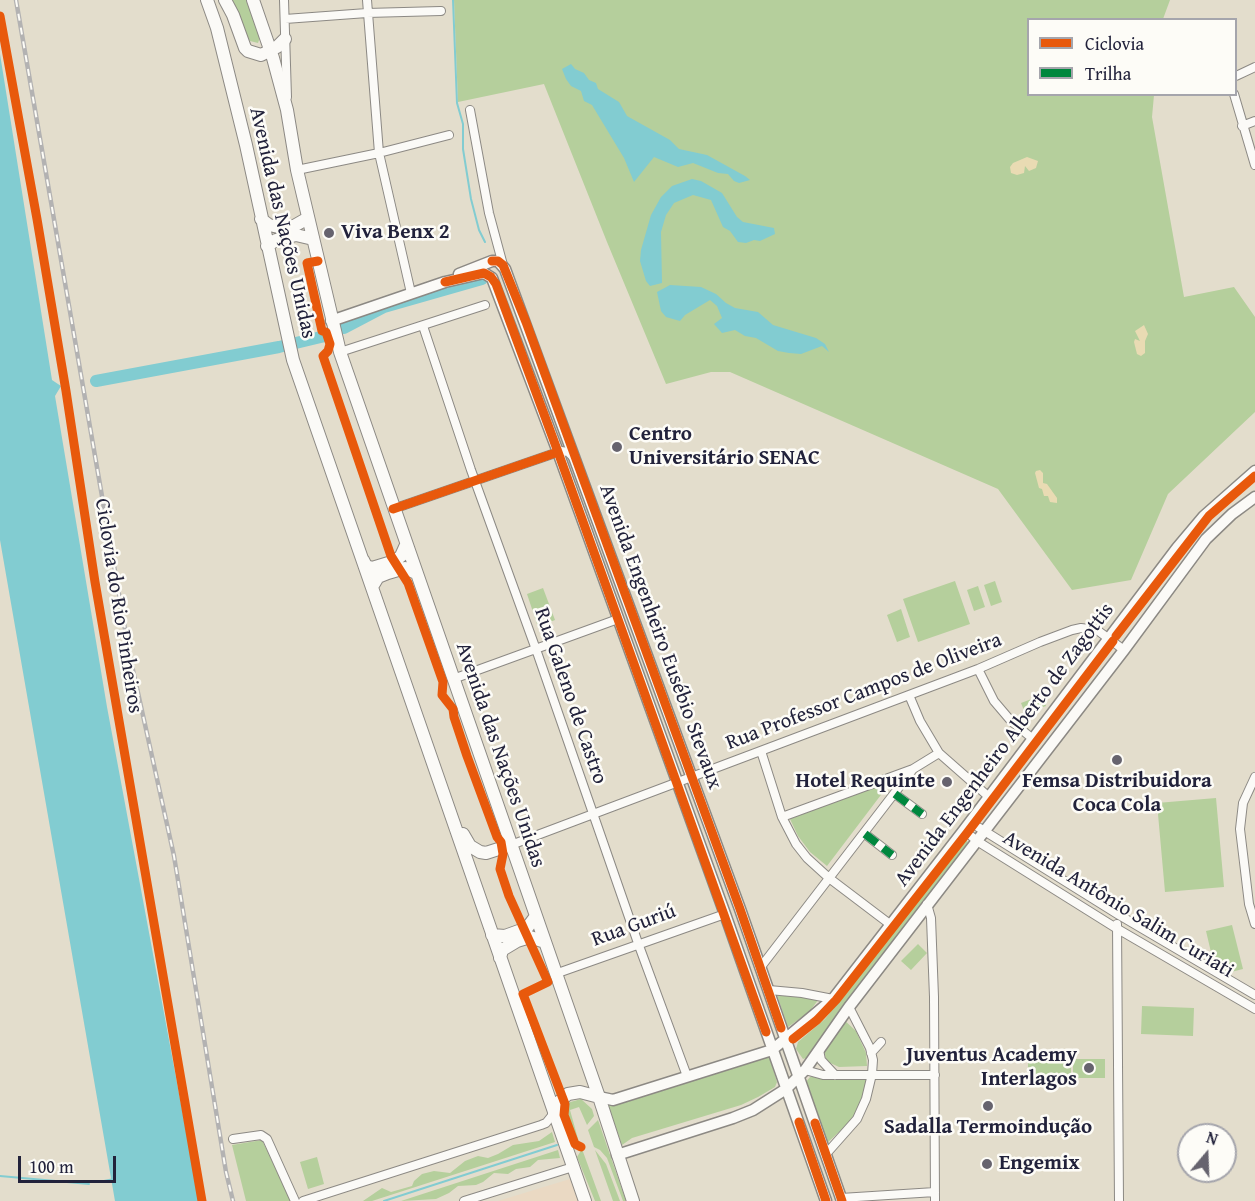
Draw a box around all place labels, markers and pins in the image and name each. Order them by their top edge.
place label: Viva Benx 2 [341,220,450,246]
marker: Viva Benx 2 [322,226,336,240]
place label: Centro Universitário SENAC [629,422,820,472]
marker: Centro Universitário SENAC [610,440,624,454]
marker: Femsa Distribuidora Coca Cola [1110,753,1124,767]
place label: Hotel Requinte [796,769,935,795]
place label: Femsa Distribuidora Coca Cola [1022,769,1212,819]
marker: Hotel Requinte [940,775,954,789]
place label: Juventus Academy Interlagos [906,1043,1077,1093]
marker: Juventus Academy Interlagos [1082,1061,1096,1075]
marker: Sadalla Termoindução [981,1099,995,1113]
place label: Sadalla Termoindução [884,1115,1092,1141]
place label: Engemix [999,1151,1080,1177]
marker: Engemix [980,1157,994,1171]

